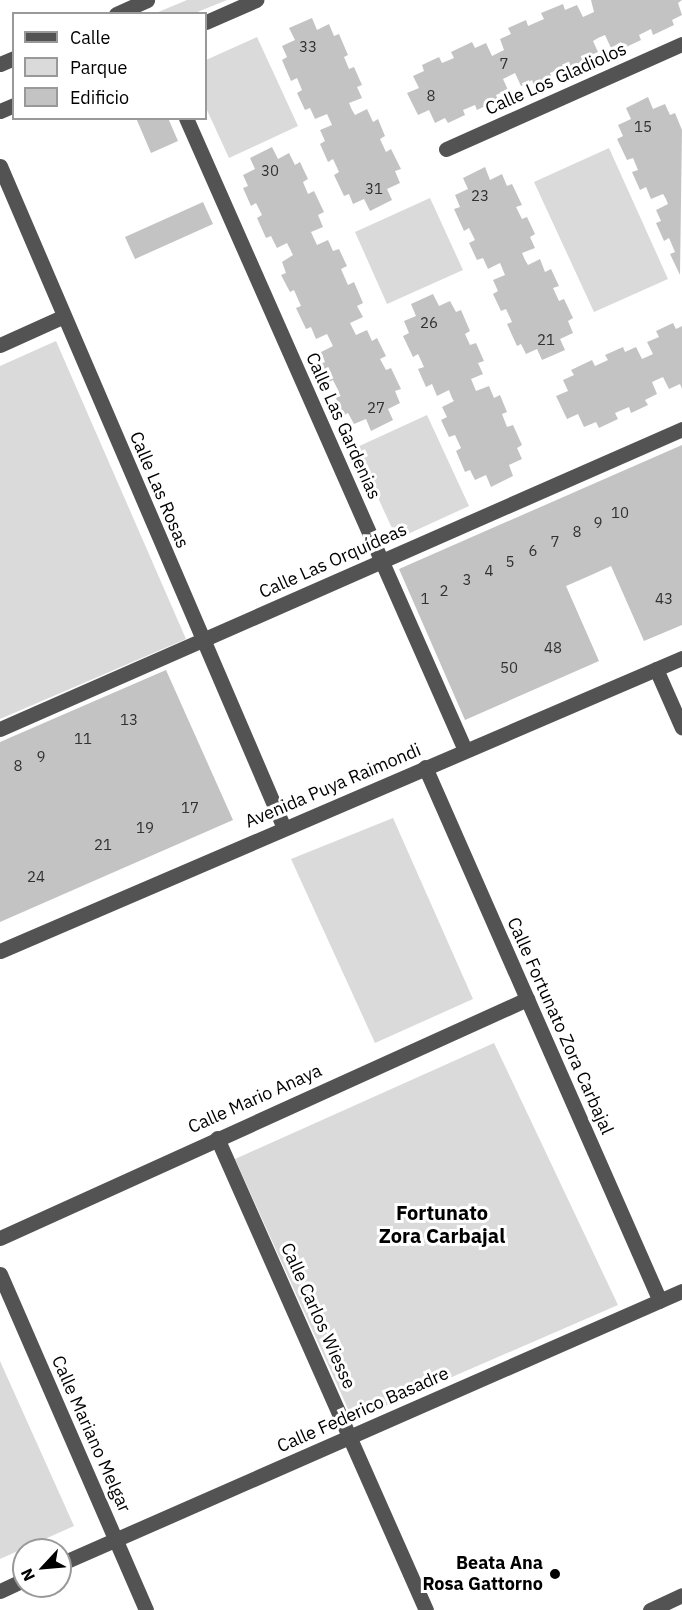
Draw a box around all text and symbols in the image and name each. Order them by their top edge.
legend [12,12,207,120]
text: Calle [70,26,110,49]
house number: 33 [299,38,317,56]
street label: Calle Los Gladiolos [482,38,630,120]
house number: 7 [500,55,508,73]
text: Parque [70,56,127,79]
text: Edificio [70,86,129,109]
house number: 8 [427,87,435,105]
house number: 15 [634,118,652,136]
house number: 30 [261,162,279,180]
house number: 31 [365,180,383,198]
house number: 23 [471,187,489,205]
house number: 26 [420,314,438,332]
house number: 21 [537,331,555,349]
street label: Calle Las Gardenias [301,349,385,503]
house number: 27 [367,399,385,417]
street label: Calle Las Rosas [125,428,193,552]
house number: 10 [611,504,629,522]
house number: 9 [594,514,602,532]
street label: Calle Las Orquídeas [256,519,410,603]
house number: 8 [573,523,581,541]
house number: 7 [551,533,559,551]
house number: 6 [529,542,537,560]
house number: 5 [506,553,514,571]
house number: 4 [485,562,493,580]
house number: 3 [463,571,471,589]
house number: 2 [440,582,448,600]
house number: 1 [421,590,429,608]
house number: 43 [655,590,673,608]
house number: 48 [544,639,562,657]
house number: 50 [500,659,518,677]
house number: 13 [120,711,138,729]
house number: 11 [74,730,92,748]
street label: Avenida Puya Raimondi [242,739,424,833]
house number: 9 [37,748,45,766]
house number: 8 [14,757,22,775]
house number: 17 [181,799,199,817]
house number: 19 [136,819,154,837]
house number: 21 [94,836,112,854]
house number: 24 [27,868,45,886]
street label: Calle Fortunato Zora Carbajal [502,914,618,1138]
street label: Calle Mario Anaya [185,1060,325,1138]
district label: Fortunato Zora Carbajal [379,1201,505,1248]
street label: Calle Carlos Wiesse [276,1240,360,1392]
street label: Calle Mariano Melgar [47,1352,135,1516]
street label: Calle Federico Basadre [274,1362,452,1458]
north arrow [12,1538,72,1598]
place label: Beata Ana Rosa Gattorno [422,1553,543,1596]
text: N [16,1565,39,1585]
marker: Beata Ana Rosa Gattorno [548,1567,562,1581]

